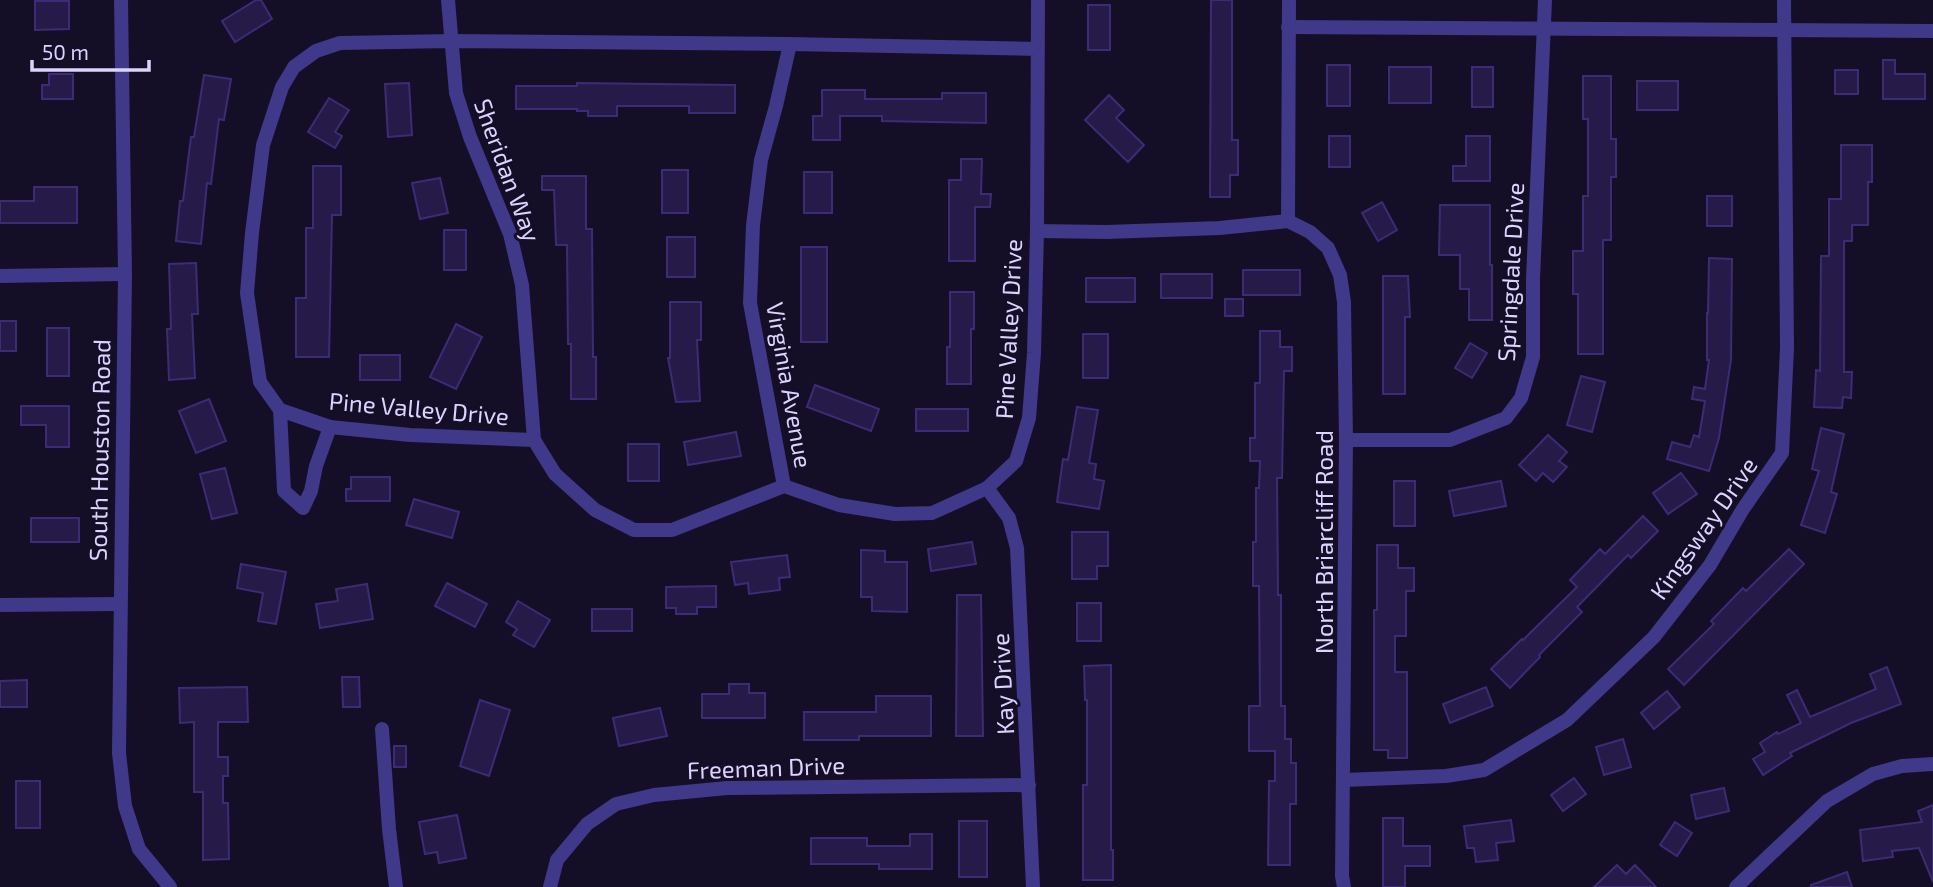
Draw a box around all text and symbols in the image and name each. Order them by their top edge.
scale bar [32,28,149,72]
text: 50 m [42,39,89,64]
street label: Sheridan Way [469,95,547,246]
street label: Springdale Drive [1491,182,1529,362]
street label: Pine Valley Drive [989,238,1027,420]
street label: Virginia Avenue [761,300,819,470]
street label: South Houston Road [83,339,115,561]
street label: Pine Valley Drive [328,386,510,430]
street label: North Briarcliff Road [1309,430,1338,654]
street label: Kingsway Drive [1643,451,1763,605]
street label: Kay Drive [985,632,1019,736]
street label: Freeman Drive [686,750,846,784]

